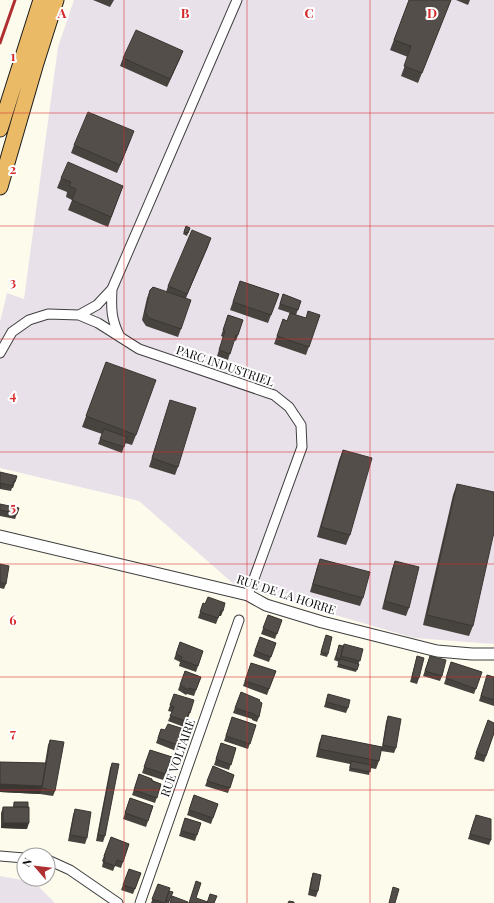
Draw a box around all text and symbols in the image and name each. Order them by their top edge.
text: A [57,4,67,21]
text: B [181,4,190,21]
text: C [304,4,314,21]
text: D [427,4,437,21]
text: 1 [11,47,16,64]
text: 2 [10,160,17,177]
text: 3 [10,273,16,290]
street label: PARC INDUSTRIEL [174,341,276,389]
text: 4 [10,386,17,403]
text: 5 [10,498,16,515]
street label: RUE DE LA HORRE [235,570,338,618]
text: 6 [9,611,17,628]
street label: RUE VOLTAIRE [156,717,198,799]
text: 7 [10,724,16,741]
north arrow [16,847,56,887]
text: N [18,855,35,869]

